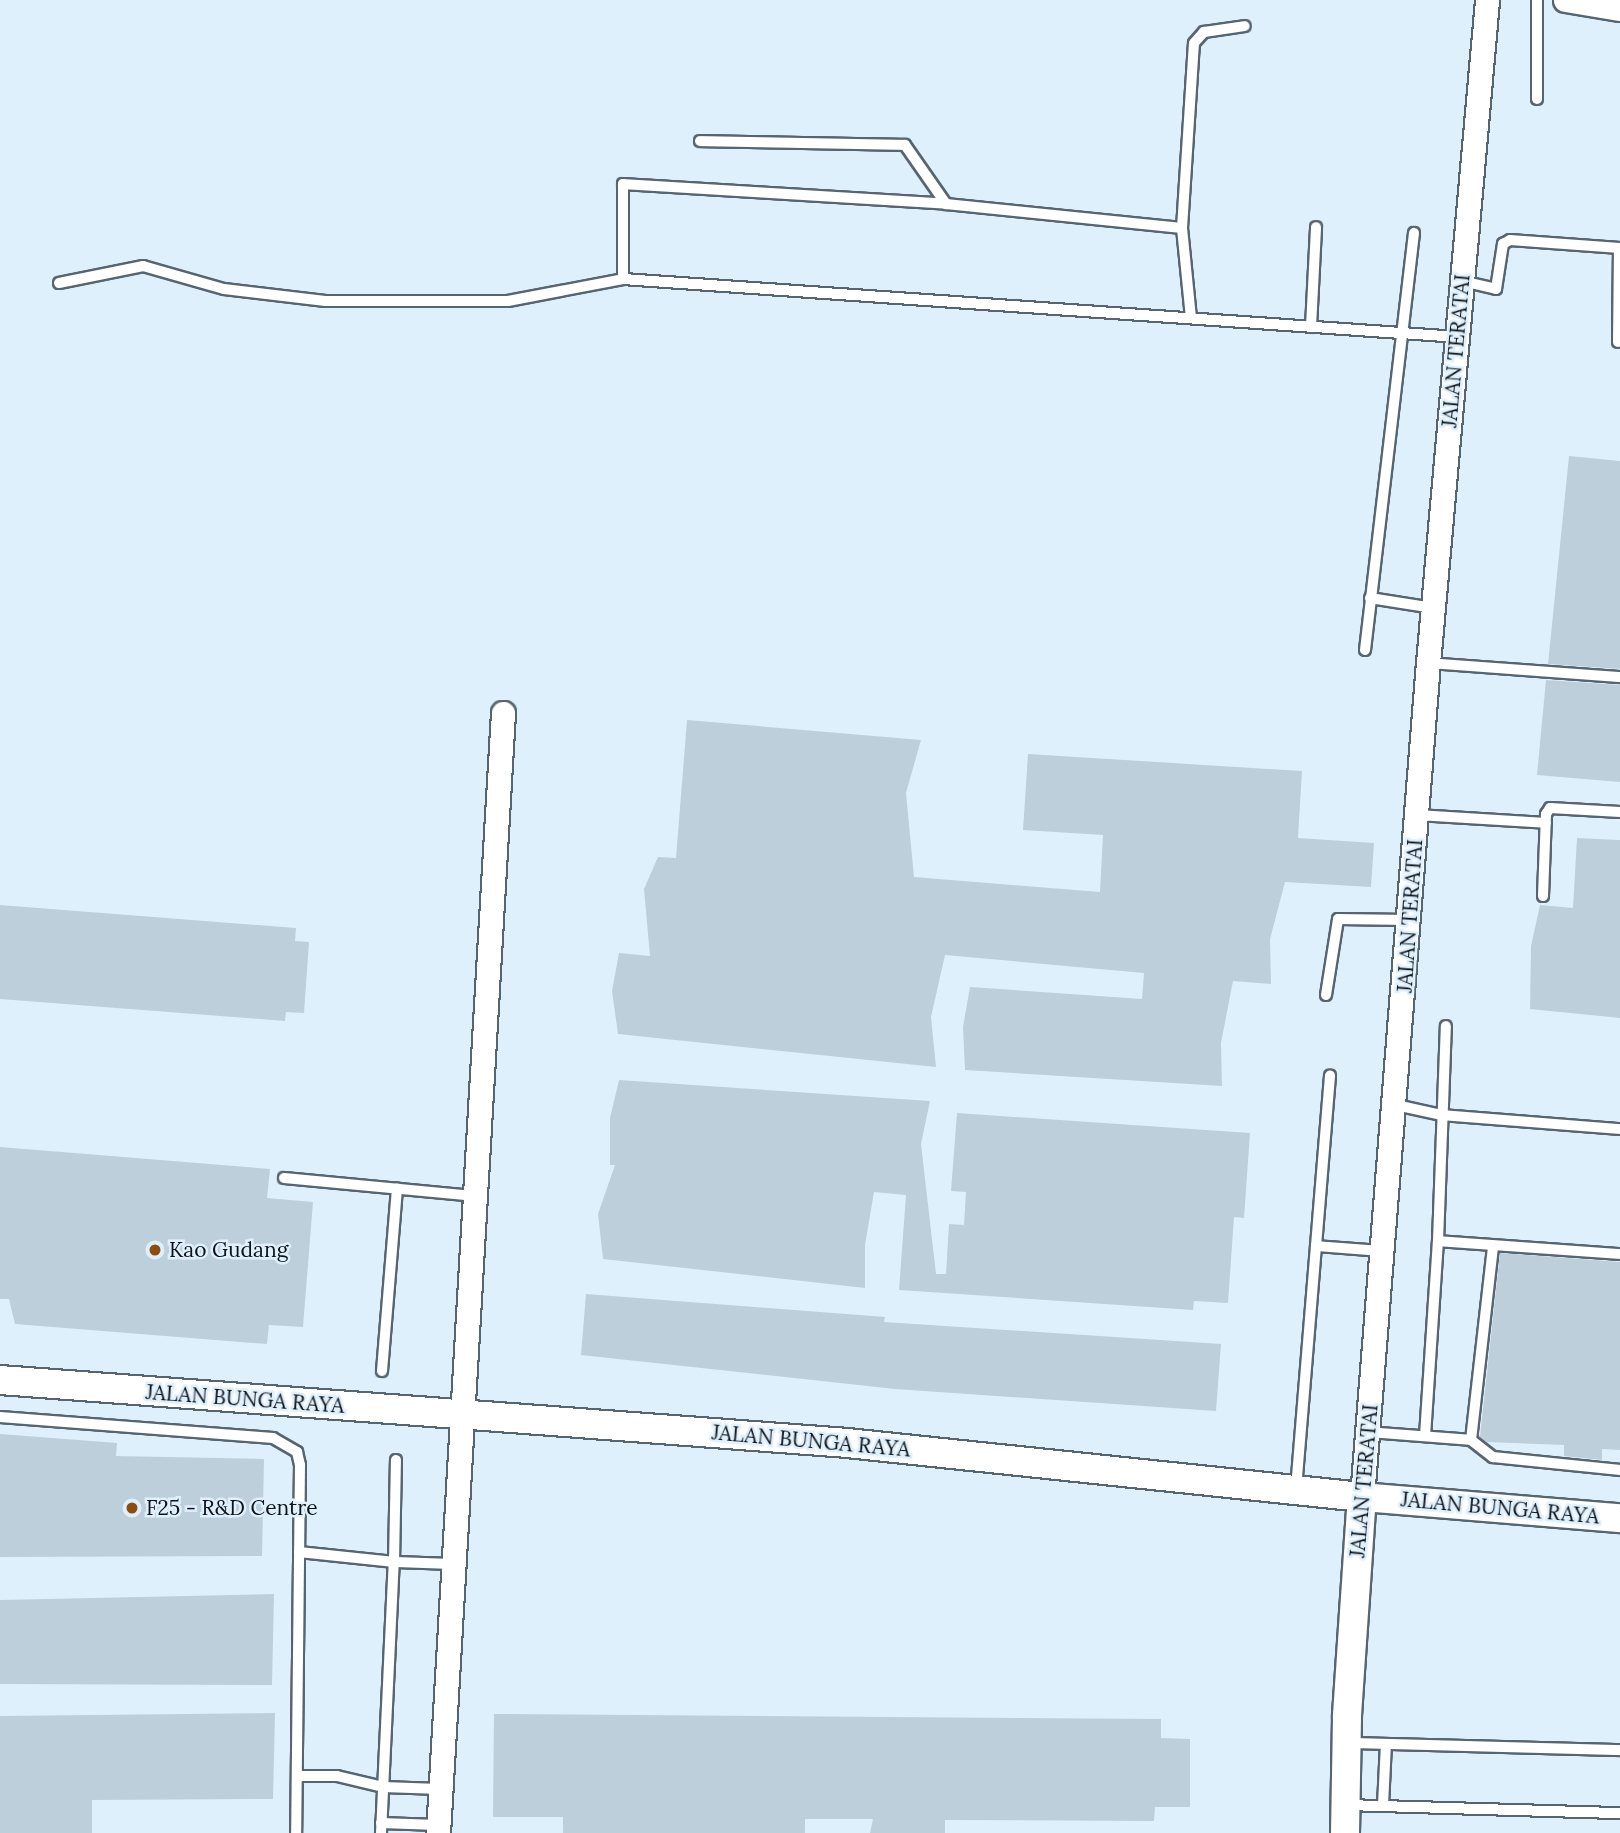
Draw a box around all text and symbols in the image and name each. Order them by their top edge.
street label: JALAN TERATAI [1437,273,1475,429]
street label: JALAN TERATAI [1392,838,1428,994]
place label: Kao Gudang [169,1237,288,1263]
marker: Kao Gudang [147,1242,163,1258]
street label: JALAN BUNGA RAYA [145,1379,345,1419]
street label: JALAN TERATAI [1345,1403,1383,1559]
street label: JALAN BUNGA RAYA [711,1420,911,1462]
street label: JALAN BUNGA RAYA [1400,1487,1600,1529]
place label: F25 - R&D Centre [146,1495,318,1521]
marker: F25 - R&D Centre [124,1500,140,1516]

